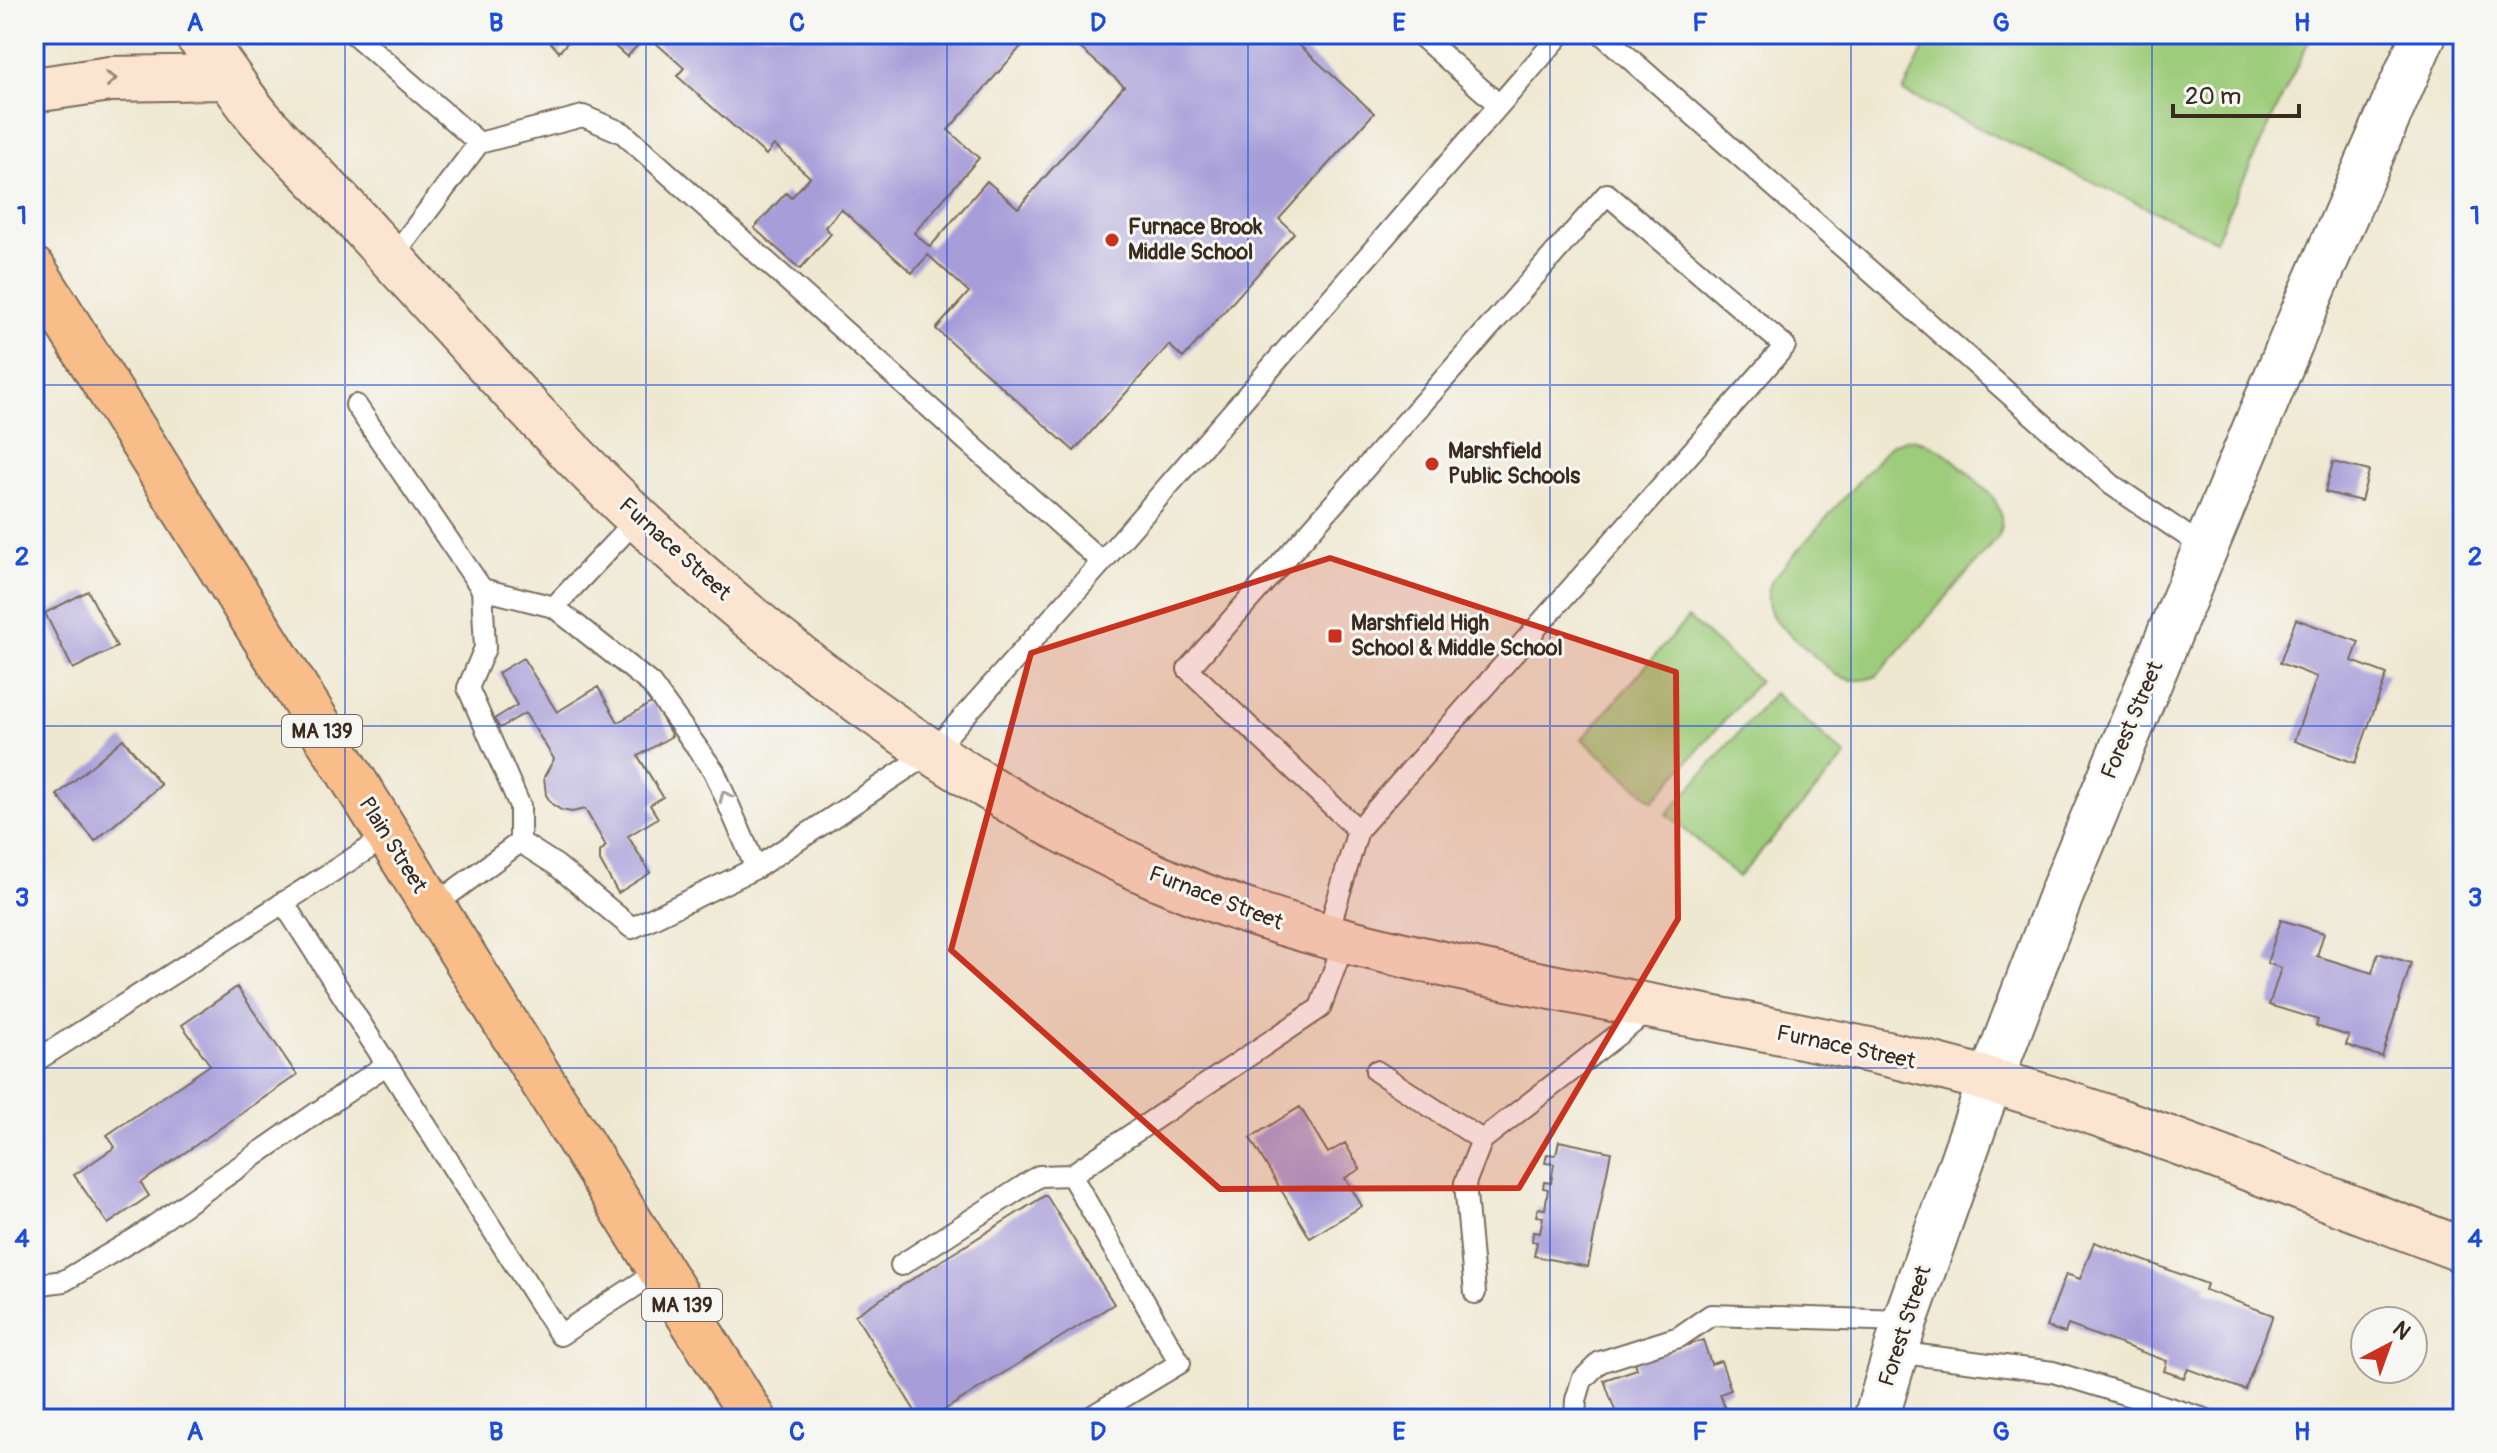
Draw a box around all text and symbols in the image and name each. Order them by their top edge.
text: A [187,7,204,39]
text: B [489,7,503,39]
text: C [789,7,805,39]
text: D [1090,7,1106,39]
text: E [1392,7,1406,39]
text: F [1692,7,1708,39]
text: G [1992,7,2010,39]
text: H [2294,7,2310,39]
scale bar [2173,68,2299,118]
one-way arrow [105,71,118,88]
text: 20 m [2185,82,2241,111]
text: 1 [17,200,27,232]
text: 1 [2470,200,2480,232]
place label: Furnace Brook Middle School [1128,213,1263,266]
marker: Furnace Brook Middle School [1103,231,1121,249]
place label: Marshfield Public Schools [1448,437,1580,490]
marker: Marshfield Public Schools [1423,455,1441,473]
street label: Furnace Street [613,491,737,607]
text: 2 [15,541,29,573]
text: 2 [2468,541,2482,573]
place label: Marshfield High School & Middle School [1351,609,1563,662]
marker: Marshfield High School & Middle School [1326,627,1344,645]
street label: Forest Street [2095,657,2169,783]
road number: MA 139 [282,715,362,747]
one-way arrow [719,790,735,804]
street label: Plain Street [352,792,434,898]
street label: Furnace Street [1145,860,1287,936]
text: 3 [15,882,29,914]
text: 3 [2468,882,2482,914]
street label: Furnace Street [1774,1019,1918,1075]
text: 4 [14,1223,30,1255]
text: 4 [2467,1223,2483,1255]
street label: Forest Street [1872,1262,1938,1390]
road number: MA 139 [642,1289,722,1321]
north arrow [2349,1305,2429,1385]
text: N [2387,1315,2416,1346]
text: A [187,1416,204,1448]
text: B [489,1416,503,1448]
text: C [789,1416,805,1448]
text: D [1090,1416,1106,1448]
text: E [1392,1416,1406,1448]
text: F [1692,1416,1708,1448]
text: G [1992,1416,2010,1448]
text: H [2294,1416,2310,1448]

